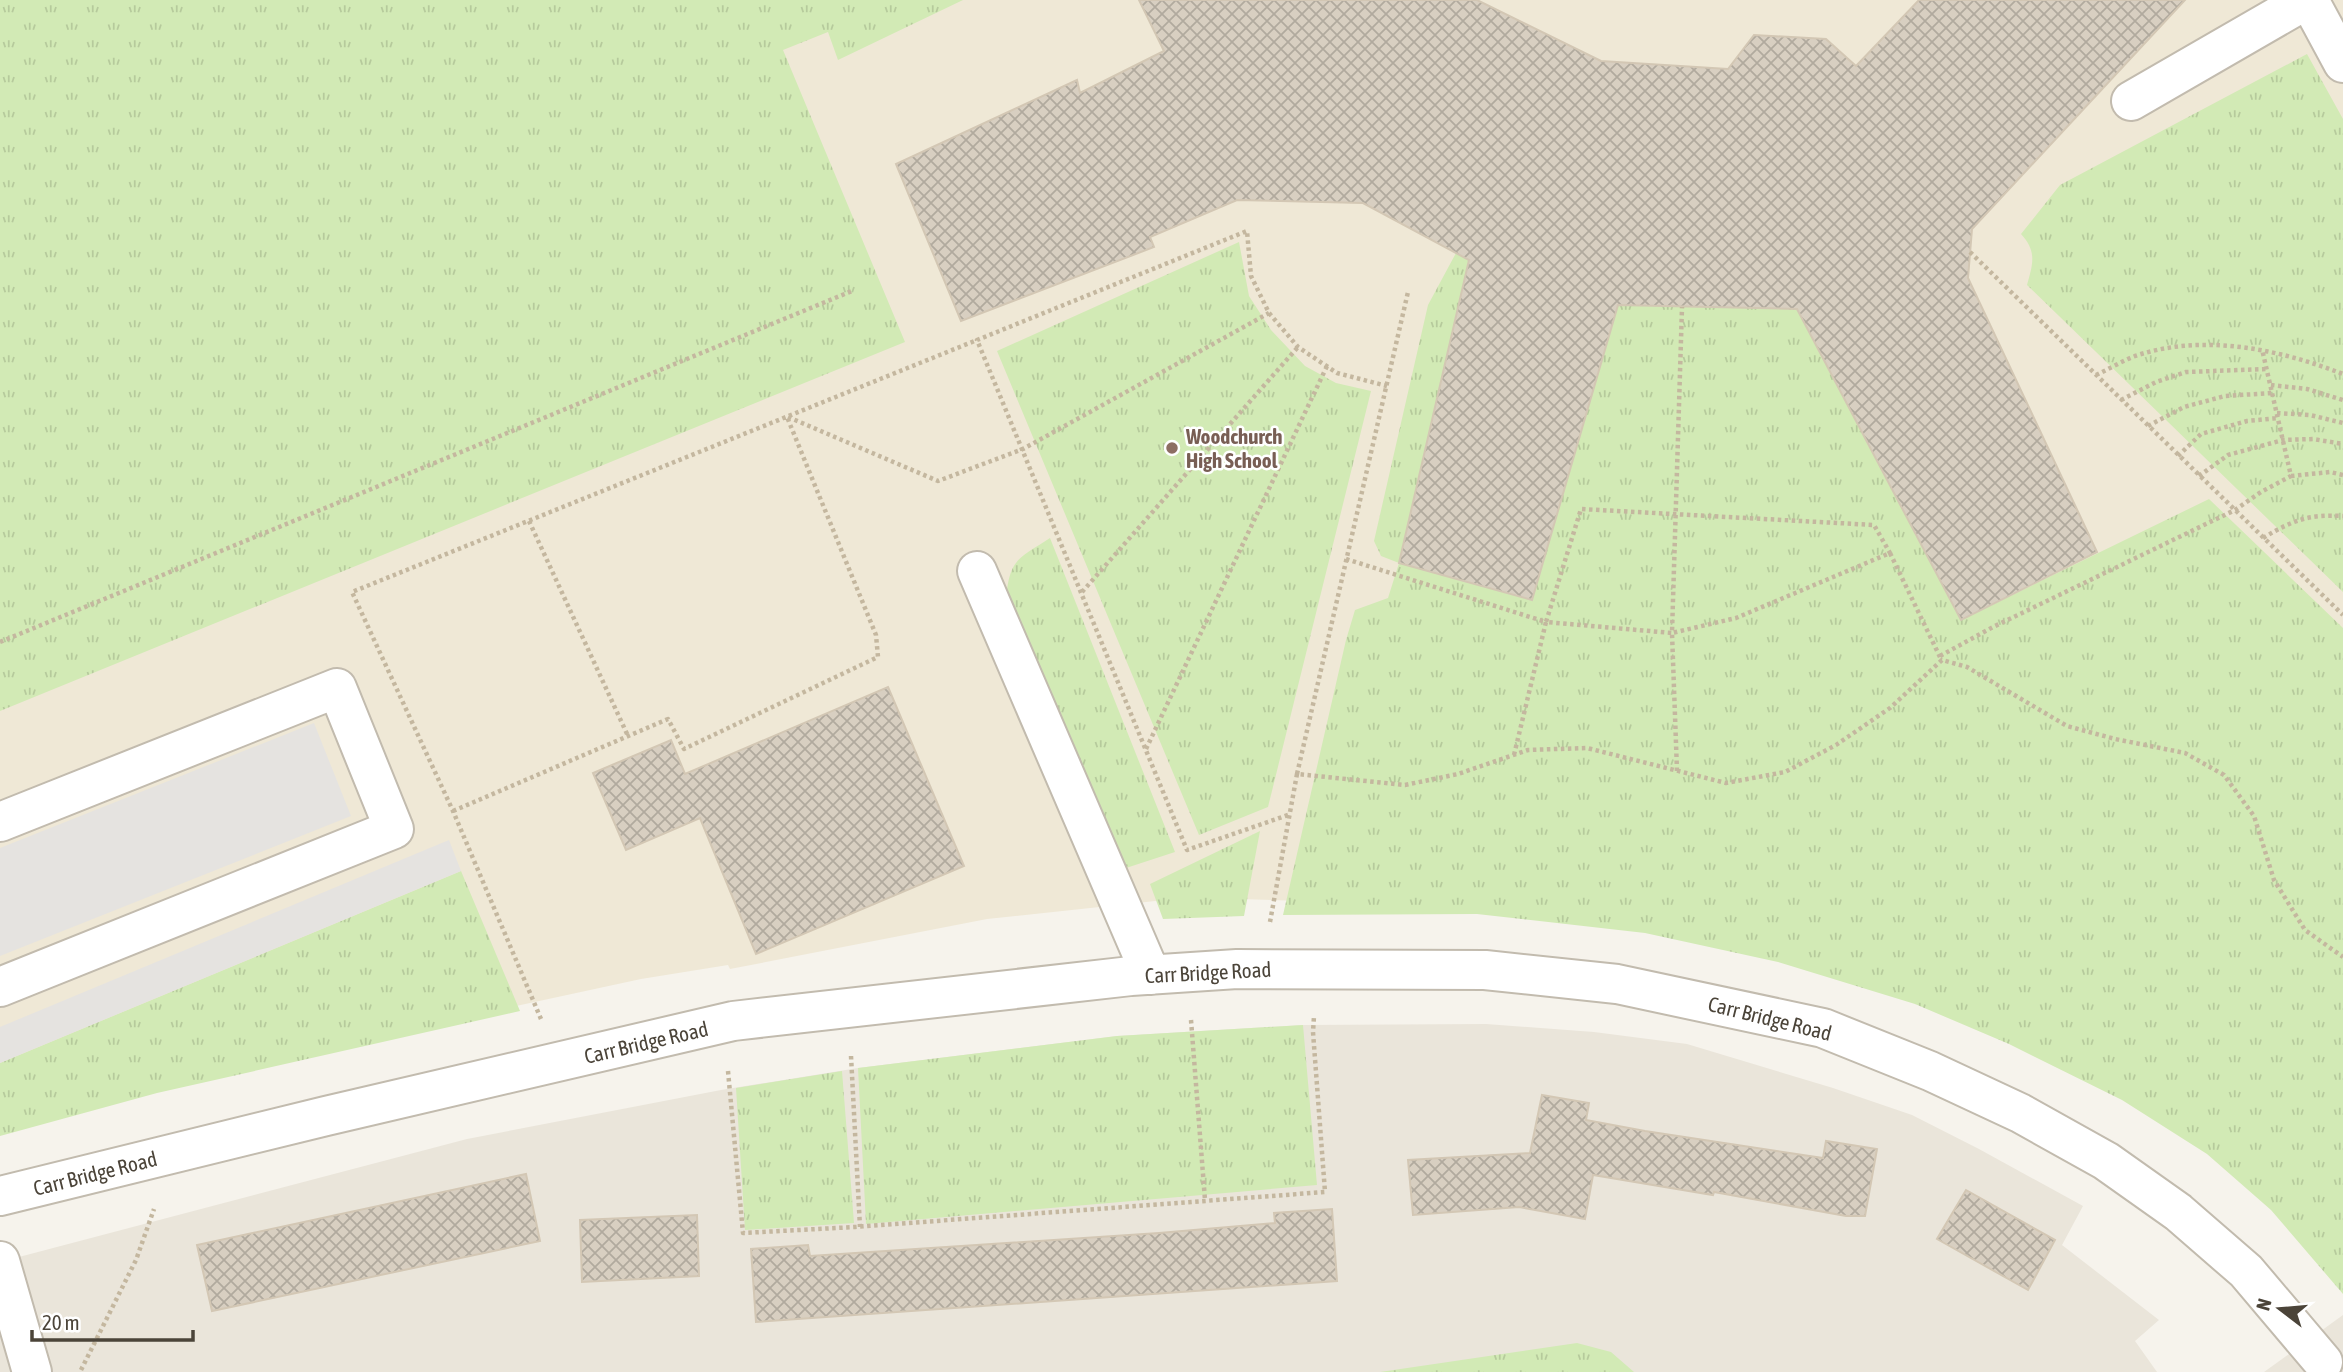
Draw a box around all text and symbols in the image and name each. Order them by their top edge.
place label: Woodchurch High School [1185,424,1283,472]
marker: Woodchurch High School [1164,440,1180,456]
street label: Carr Bridge Road [1144,957,1272,987]
street label: Carr Bridge Road [1706,991,1834,1045]
street label: Carr Bridge Road [582,1016,710,1068]
street label: Carr Bridge Road [31,1146,159,1200]
north arrow [2245,1274,2315,1344]
text: N [2252,1296,2276,1313]
scale bar [32,1298,192,1342]
text: 20 m [42,1310,80,1334]

